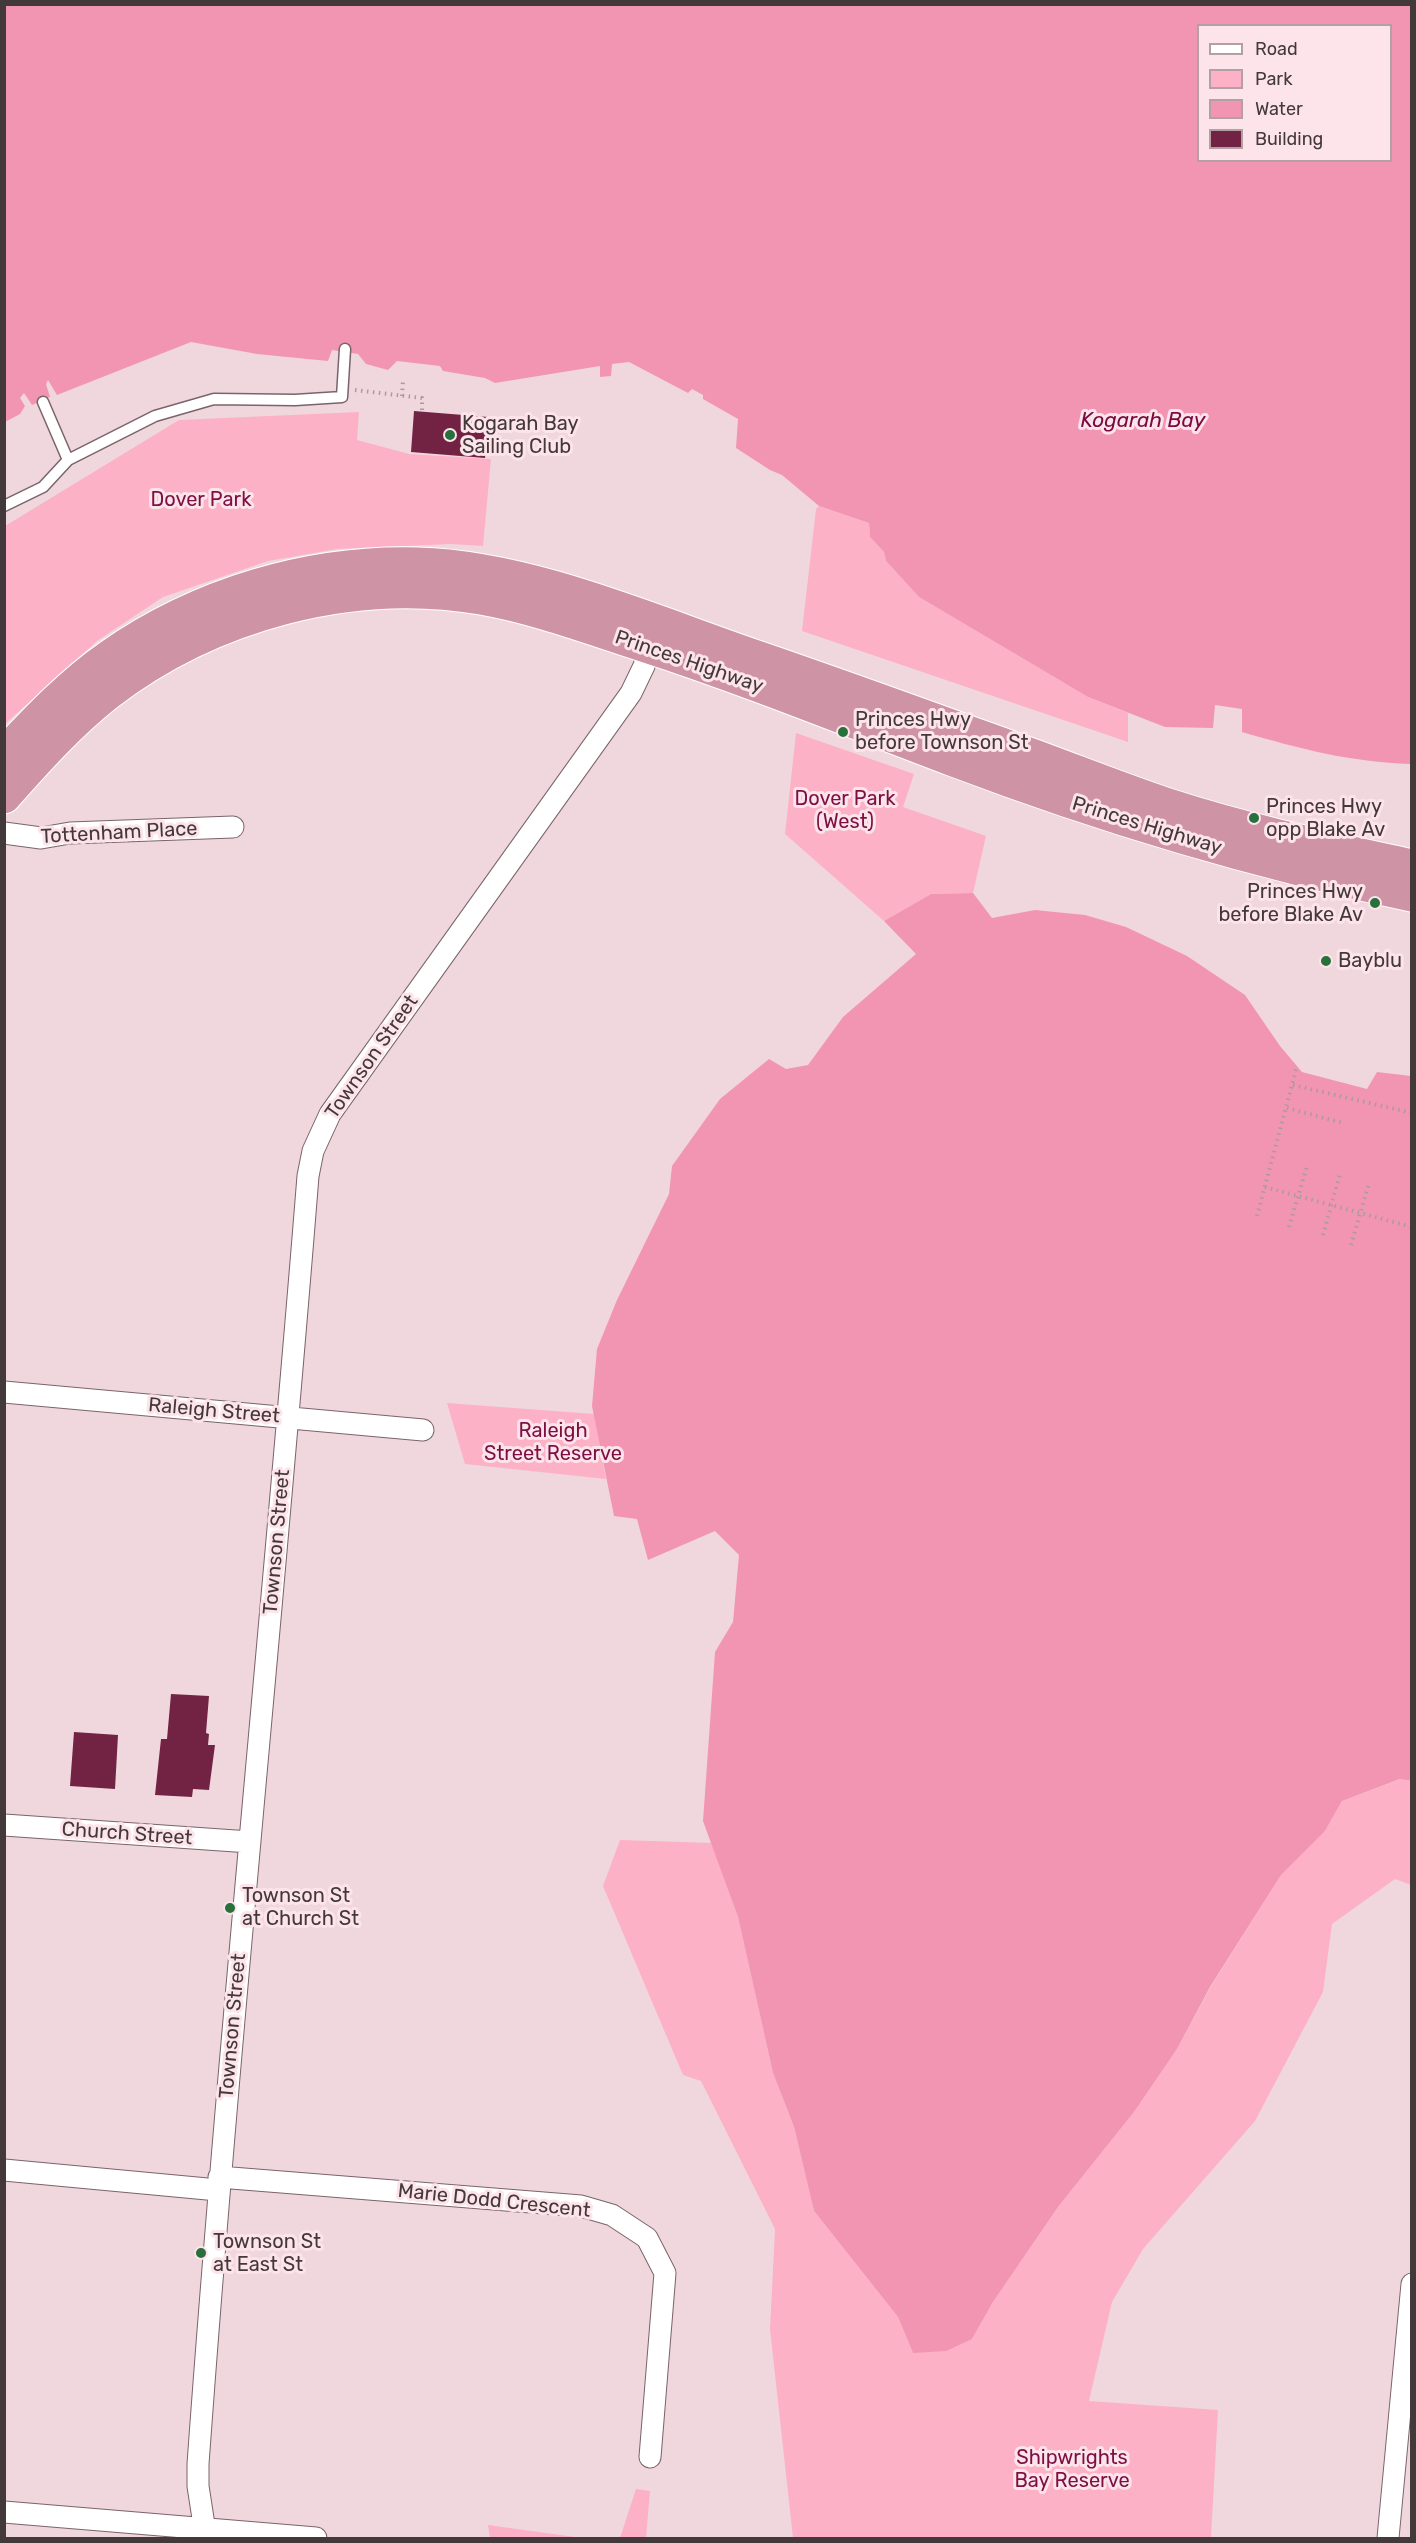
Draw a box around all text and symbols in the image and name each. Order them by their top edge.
legend [1197,24,1392,162]
text: Road [1255,38,1298,60]
text: Park [1255,68,1292,90]
text: Water [1255,98,1303,120]
text: Building [1255,128,1323,150]
water label: Kogarah Bay [1081,408,1205,434]
place label: Kogarah Bay Sailing Club [462,412,579,459]
marker: Kogarah Bay Sailing Club [443,428,457,442]
park label: Dover Park [151,488,251,512]
street label: Princes Highway [612,625,766,699]
place label: Princes Hwy before Townson St [855,708,1028,755]
marker: Princes Hwy before Townson St [836,725,850,739]
park label: Dover Park (West) [795,787,895,834]
street label: Princes Highway [1069,792,1225,860]
place label: Princes Hwy opp Blake Av [1266,795,1385,842]
marker: Princes Hwy opp Blake Av [1247,811,1261,825]
street label: Tottenham Place [40,817,198,849]
place label: Princes Hwy before Blake Av [1218,880,1363,927]
marker: Princes Hwy before Blake Av [1368,896,1382,910]
place label: Bayblu [1338,949,1402,973]
marker: Bayblu [1319,954,1333,968]
street label: Townson Street [320,991,424,1123]
street label: Raleigh Street [147,1393,281,1429]
park label: Raleigh Street Reserve [484,1419,622,1466]
street label: Townson Street [259,1468,295,1616]
street label: Church Street [61,1817,193,1851]
place label: Townson St at Church St [242,1884,359,1931]
marker: Townson St at Church St [223,1901,237,1915]
street label: Townson Street [215,1952,251,2100]
street label: Marie Dodd Crescent [396,2179,592,2223]
place label: Townson St at East St [213,2230,321,2277]
marker: Townson St at East St [194,2246,208,2260]
park label: Shipwrights Bay Reserve [1014,2446,1130,2493]

